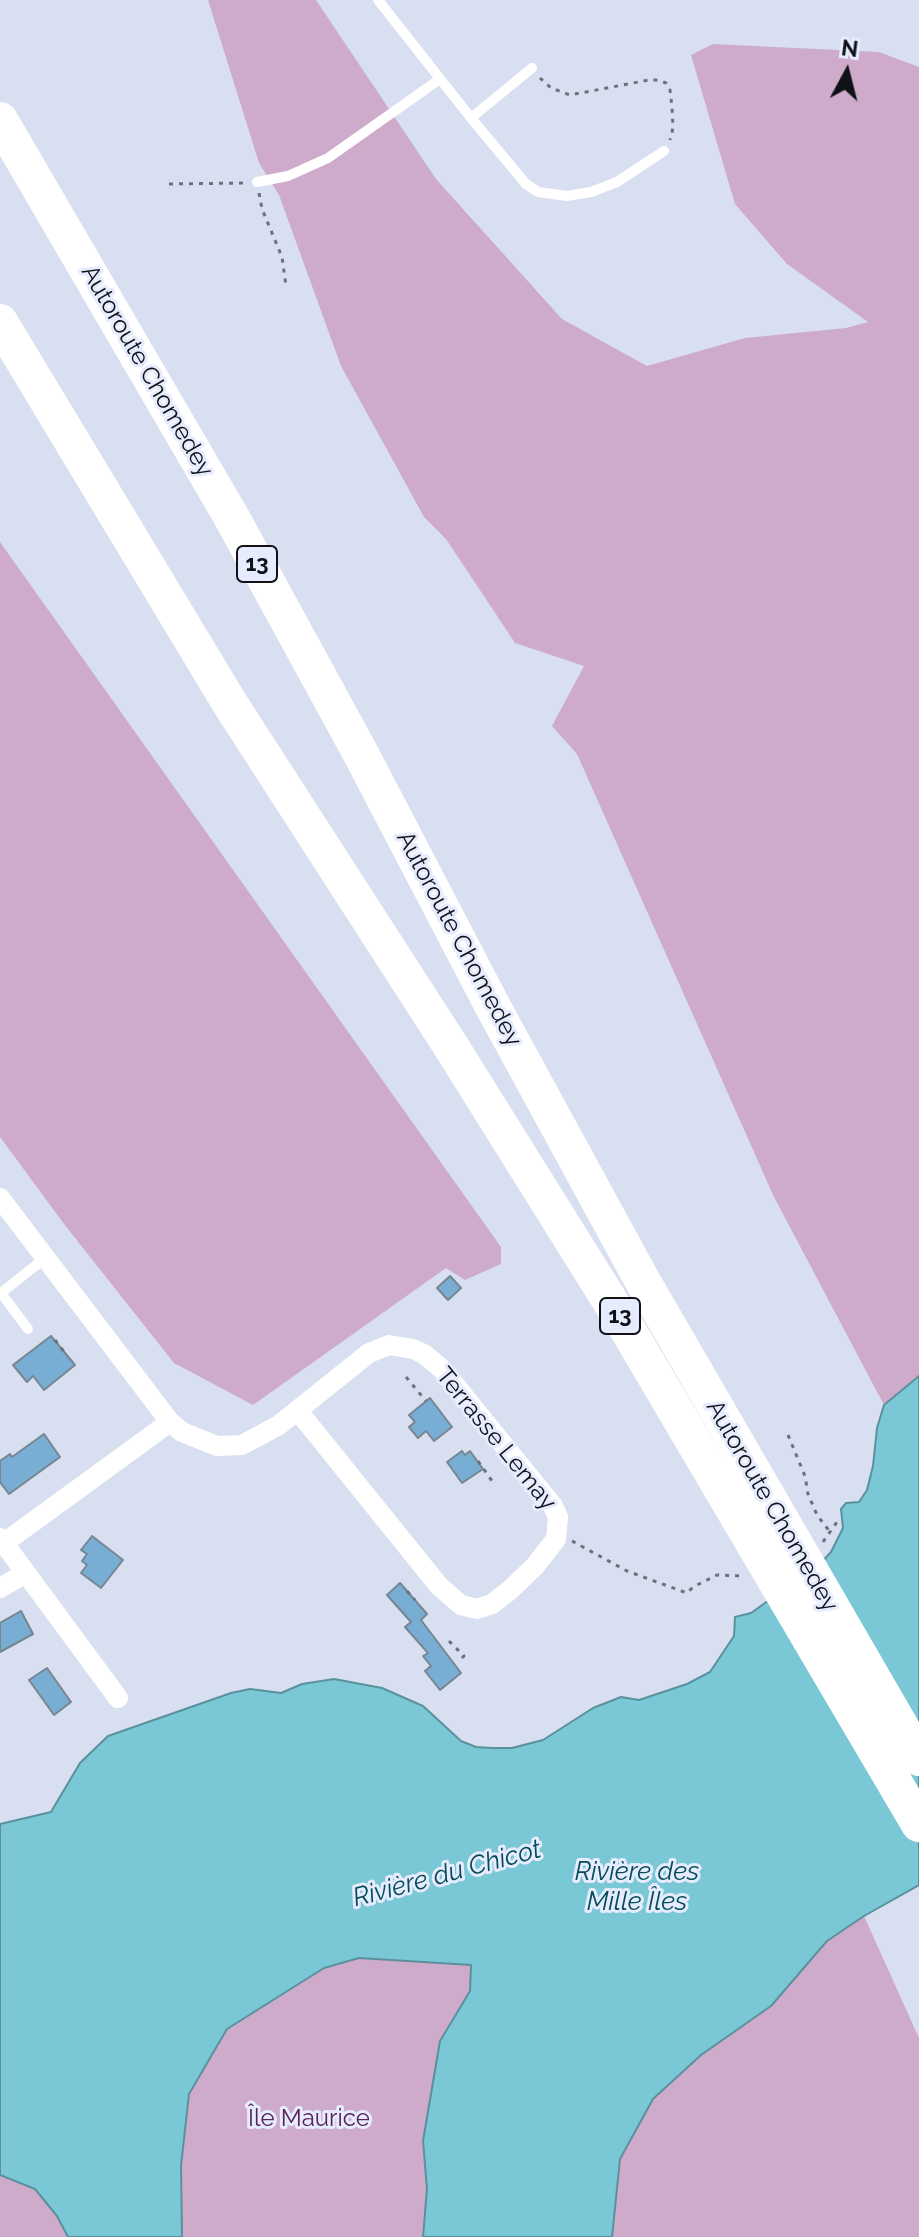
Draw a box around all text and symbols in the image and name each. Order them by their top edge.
north arrow [807,32,887,112]
text: N [840,34,860,62]
street label: Autoroute Chomedey [75,260,219,482]
road number: 13 [237,546,277,582]
street label: Autoroute Chomedey [390,827,528,1051]
road number: 13 [600,1298,640,1334]
street label: Terrasse Lemay [430,1362,562,1516]
street label: Autoroute Chomedey [700,1395,844,1617]
water label: Rivière du Chicot [350,1834,544,1914]
water label: Rivière des Mille Îles [575,1856,699,1918]
park label: Île Maurice [248,2105,370,2133]

